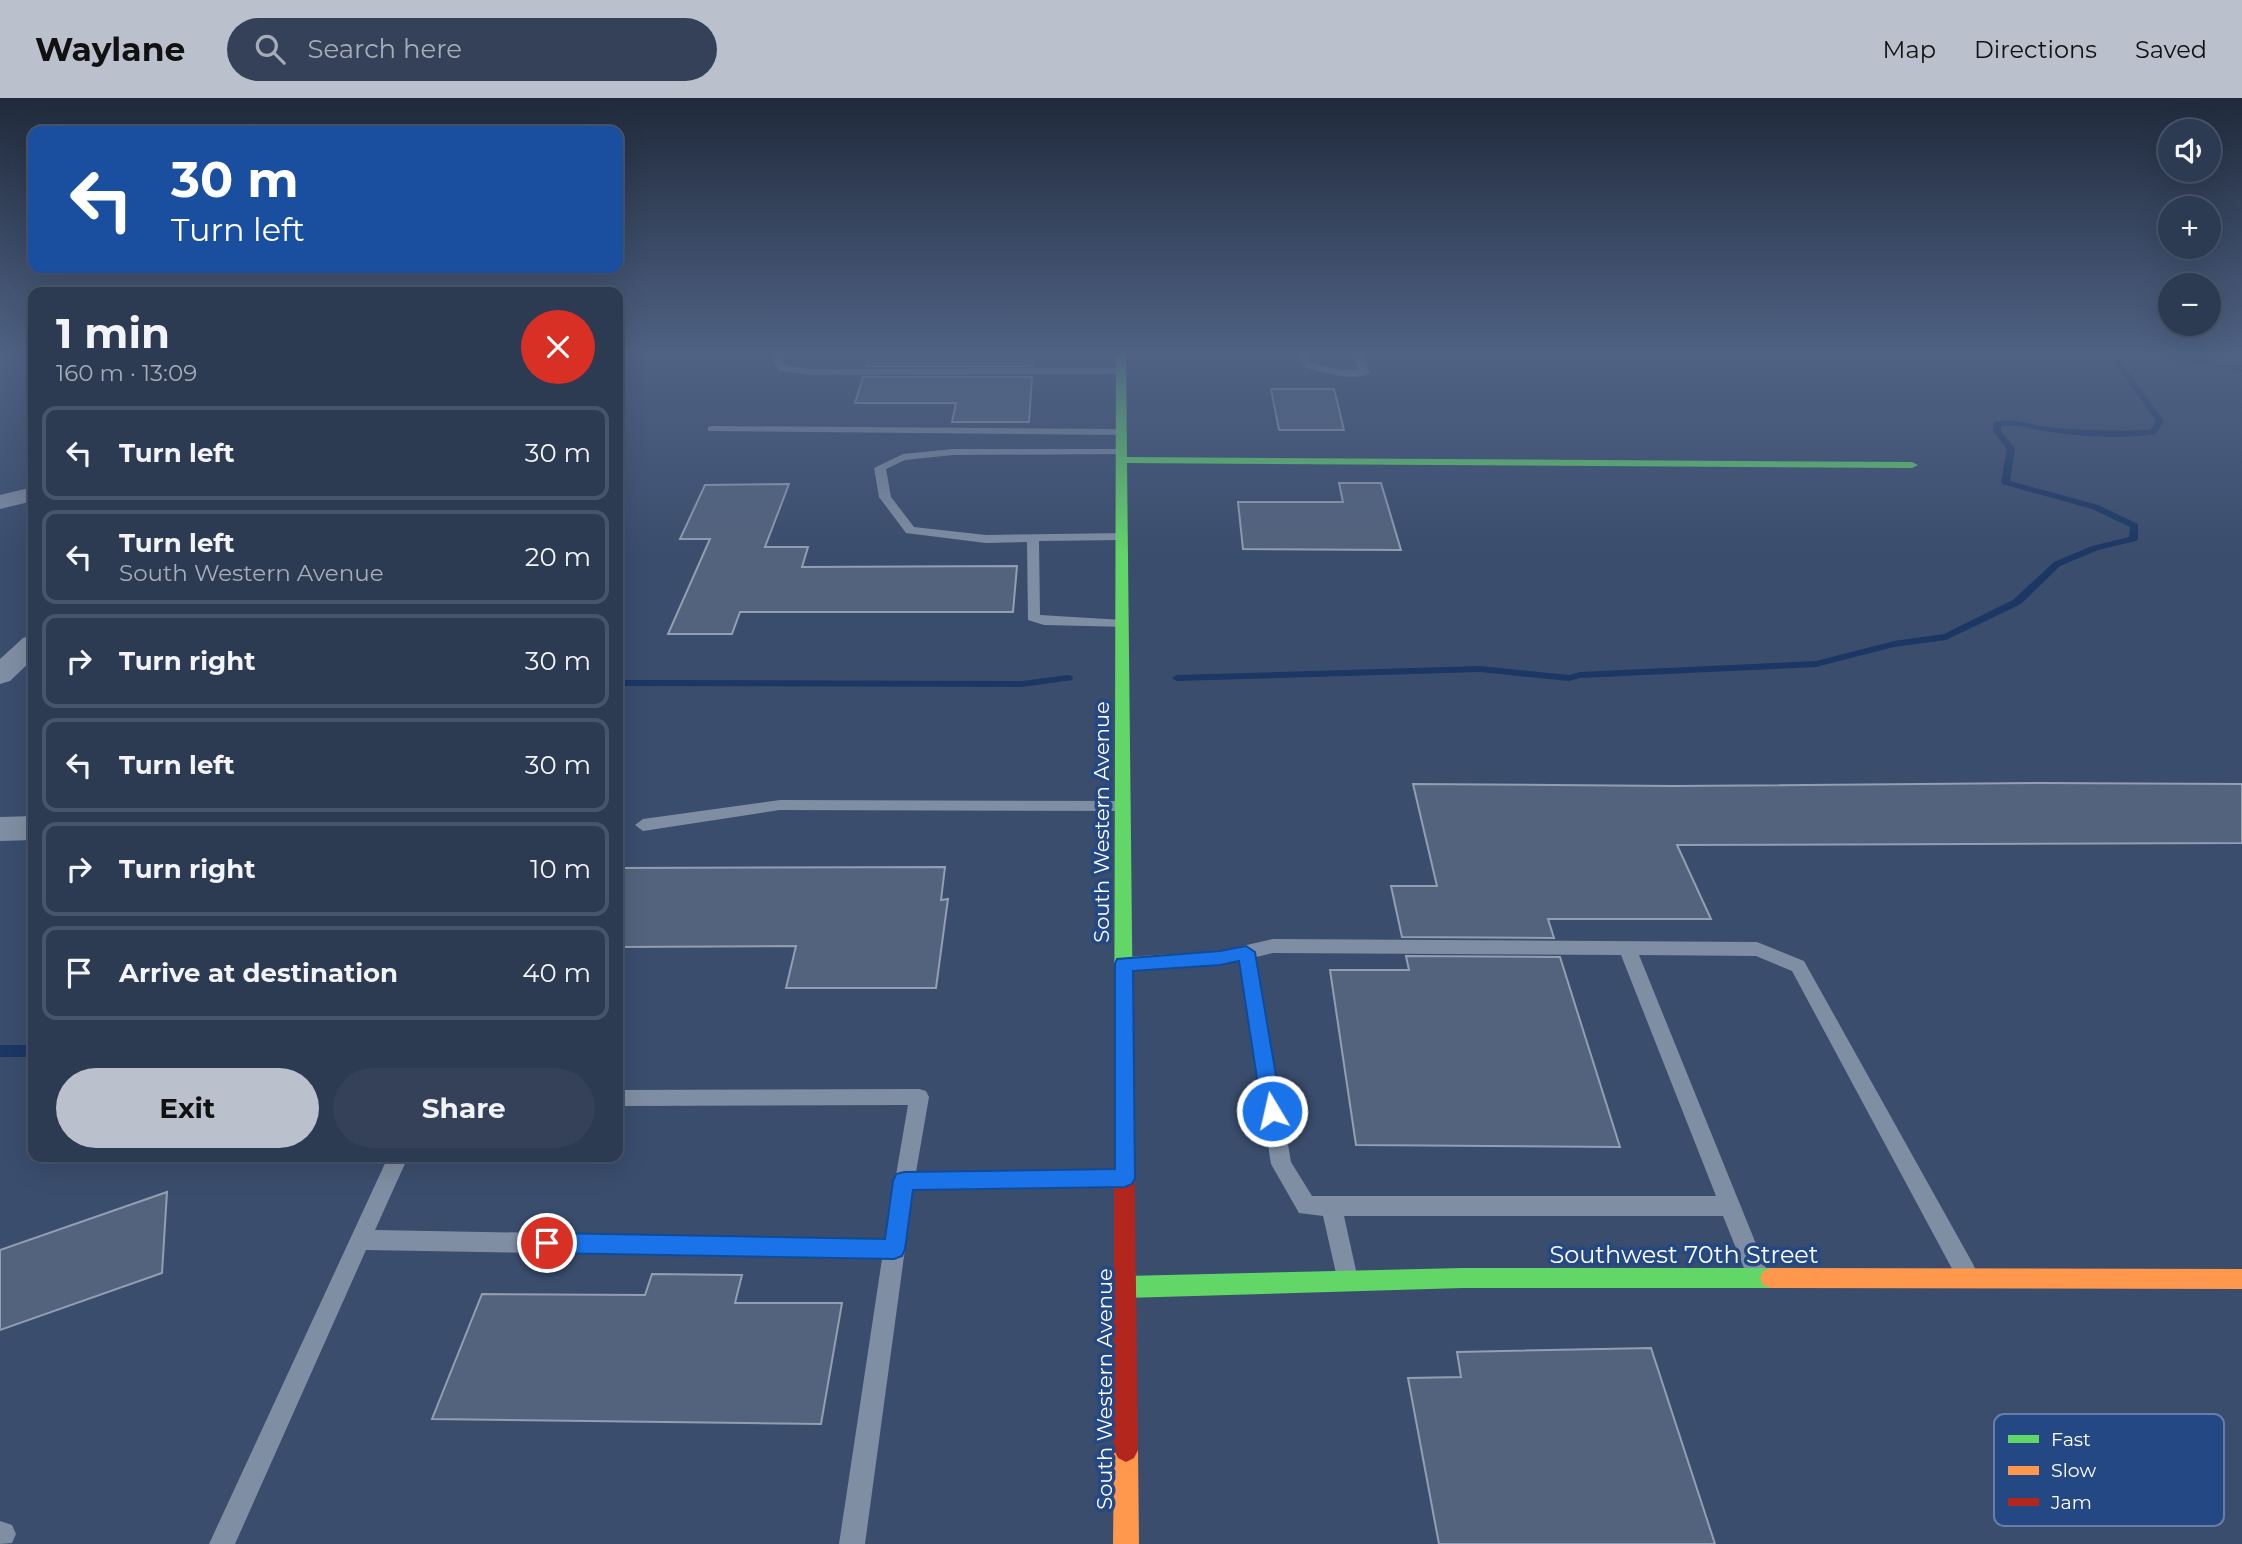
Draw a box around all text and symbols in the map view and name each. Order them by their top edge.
search box [227,18,717,81]
text: Waylane [35,29,185,69]
icon: search [251,30,289,68]
text: Search here [307,33,462,65]
text: Map [1883,35,1936,64]
text: Directions [1974,35,2097,64]
text: Saved [2135,35,2207,64]
map controls [2158,119,2221,336]
button: sound [2158,119,2221,182]
text: 30 m [171,150,299,209]
icon: left [56,154,147,245]
button: + [2158,196,2221,259]
text: Turn left [171,210,305,249]
button: − [2158,273,2221,336]
text: 1 min [56,307,170,359]
button: close [521,310,595,384]
text: 160 m · 13:09 [56,359,197,387]
icon: left [60,434,98,472]
text: Turn left [119,437,235,469]
text: 30 m [525,437,591,469]
text: Turn left [119,527,235,559]
icon: left [60,538,98,576]
text: 20 m [525,541,591,573]
text: South Western Avenue [119,559,384,587]
icon: right [60,642,98,680]
text: Turn right [119,645,255,677]
text: 30 m [525,645,591,677]
street label: South Western Avenue [1089,701,1114,943]
icon: left [60,746,98,784]
text: Turn left [119,749,235,781]
text: 30 m [525,749,591,781]
icon: right [60,850,98,888]
text: Turn right [119,853,255,885]
text: 10 m [530,853,591,885]
icon: arrive [60,954,98,992]
text: Arrive at destination [119,957,398,989]
text: 40 m [522,957,591,989]
button: Exit [56,1068,319,1148]
button: Share [333,1068,595,1148]
position arrow [1235,1074,1309,1148]
pin [517,1213,577,1273]
icon: arrive [528,1224,566,1262]
street label: Southwest 70th Street [1549,1240,1819,1269]
street label: South Western Avenue [1092,1268,1117,1510]
legend [1994,1414,2224,1526]
text: Fast [2051,1428,2091,1451]
text: Slow [2051,1459,2096,1482]
text: Jam [2050,1491,2092,1514]

